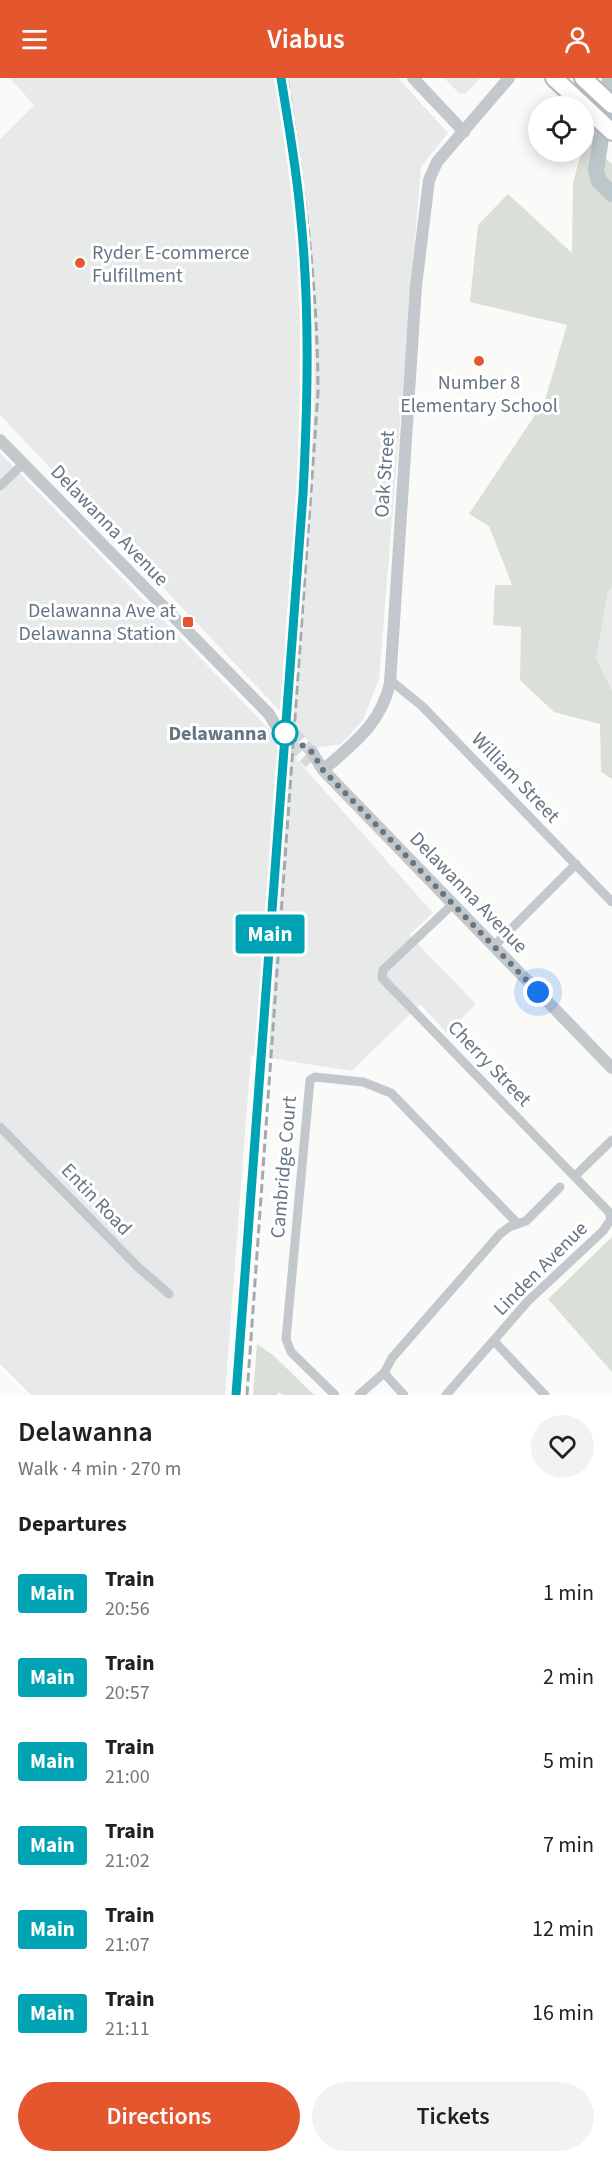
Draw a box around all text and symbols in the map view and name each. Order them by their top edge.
text: Viabus [267,20,345,59]
icon: menu [18,23,51,56]
icon: person [561,23,594,56]
map controls [528,96,594,162]
button: locate [528,96,594,162]
place label: Ryder E-commerce Fulfillment [92,239,249,290]
marker: Ryder E-commerce Fulfillment [73,256,87,270]
marker: Number 8 Elementary School [472,354,486,368]
place label: Number 8 Elementary School [400,369,558,420]
street label: Oak Street [368,429,402,519]
street label: Delawanna Avenue [44,459,175,593]
place label: Delawanna Ave at Delawanna Station [19,597,176,648]
marker: Delawanna Ave at Delawanna Station [181,615,195,629]
place label: Delawanna [168,720,267,748]
marker: Delawanna [272,720,298,746]
street label: William Street [465,726,566,830]
street label: Delawanna Avenue [403,826,534,960]
line badge: Main [228,914,312,954]
text: Main [248,919,292,949]
your location [523,977,553,1007]
street label: Cherry Street [441,1014,538,1113]
street label: Cambridge Court [264,1095,304,1239]
street label: Entin Road [55,1157,138,1242]
street label: Linden Avenue [487,1215,594,1322]
text: Delawanna [18,1412,153,1452]
button: heart [531,1415,594,1478]
text: Walk · 4 min · 270 m [18,1455,181,1483]
text: Departures [18,1508,127,1540]
text: Train [105,1563,155,1595]
text: 1 min [543,1577,594,1609]
text: Main [30,1578,75,1608]
text: 20:56 [105,1595,150,1623]
text: Train [105,1647,155,1679]
text: 2 min [543,1661,594,1693]
text: Main [30,1662,75,1692]
text: 20:57 [105,1679,150,1707]
text: Train [105,1731,155,1763]
text: 5 min [543,1745,594,1777]
text: Main [30,1746,75,1776]
text: 21:00 [105,1763,150,1791]
text: Train [105,1815,155,1847]
text: 7 min [543,1829,594,1861]
text: Main [30,1830,75,1860]
text: 21:02 [105,1847,150,1875]
text: Train [105,1899,155,1931]
text: 12 min [532,1913,594,1945]
text: Main [30,1914,75,1944]
text: 21:07 [105,1931,150,1959]
text: Train [105,1983,155,2015]
text: 16 min [532,1997,594,2029]
text: Main [30,1998,75,2028]
text: 21:11 [105,2015,150,2043]
button: Directions [18,2082,300,2151]
button: Tickets [312,2082,594,2151]

